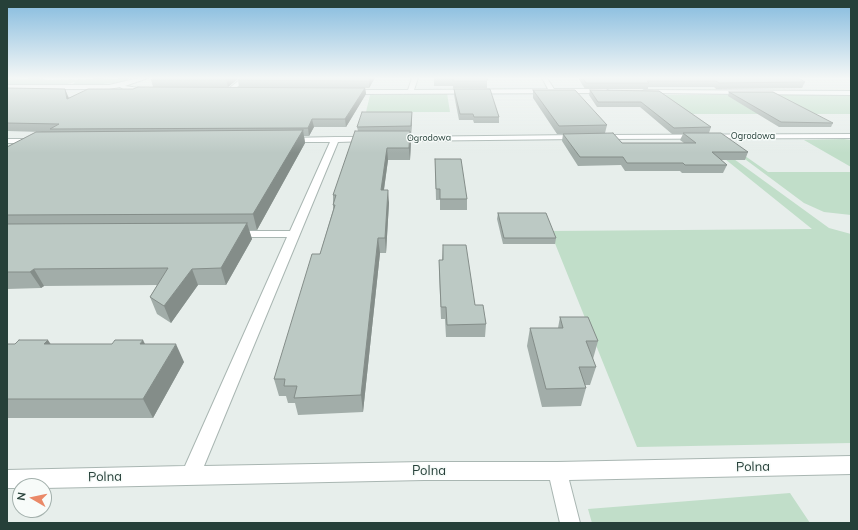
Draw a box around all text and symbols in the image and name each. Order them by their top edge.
street label: Ogrodowa [731,131,775,141]
street label: Ogrodowa [407,132,451,144]
street label: Polna [736,459,770,475]
street label: Polna [412,463,446,479]
street label: Polna [88,469,122,485]
north arrow [12,478,52,518]
text: N [14,491,29,501]

